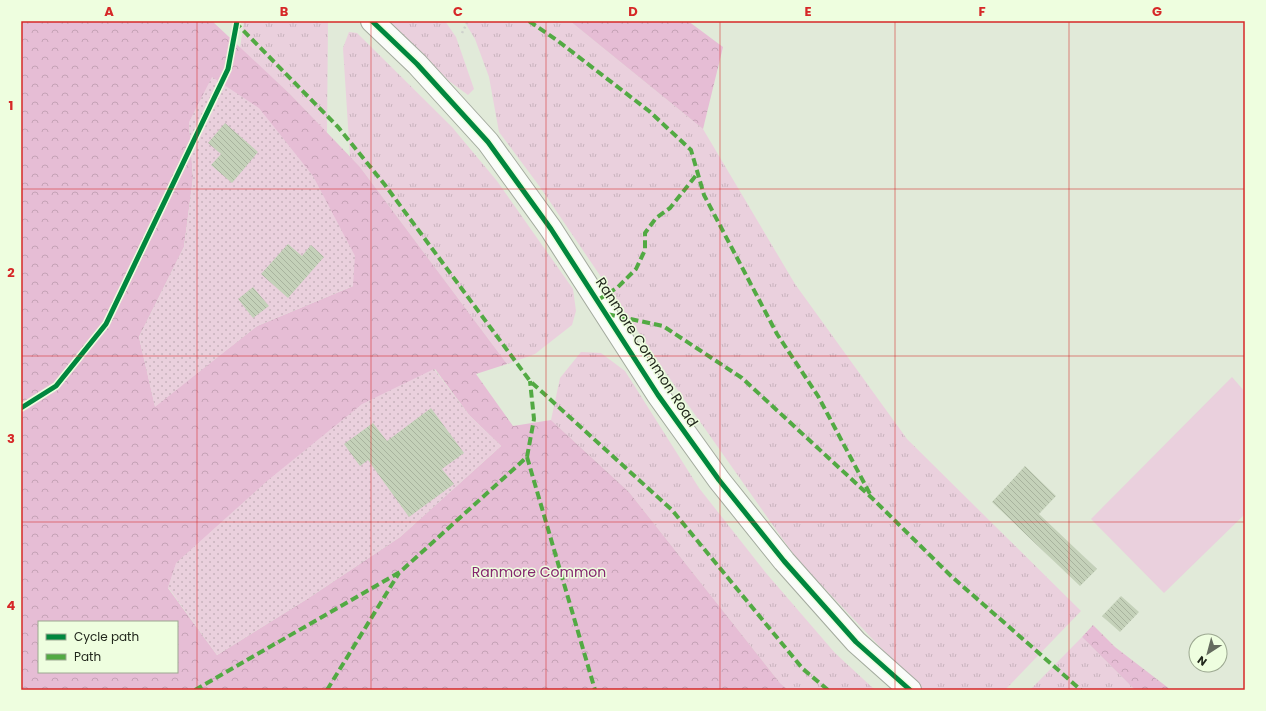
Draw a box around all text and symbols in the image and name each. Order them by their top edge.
text: A [104,2,114,21]
text: B [280,2,289,21]
text: C [453,2,463,21]
text: D [628,2,638,21]
text: E [804,2,812,21]
text: F [978,2,986,21]
text: G [1152,2,1162,21]
text: 1 [9,96,13,115]
text: 2 [7,263,15,282]
street label: Ranmore Common Road [591,273,703,431]
text: 3 [7,429,15,448]
park label: Ranmore Common [472,562,606,582]
text: 4 [7,596,16,615]
legend [38,621,178,673]
text: Cycle path [74,628,139,645]
north arrow [1188,633,1228,673]
text: Path [74,648,101,665]
text: N [1194,652,1210,670]

